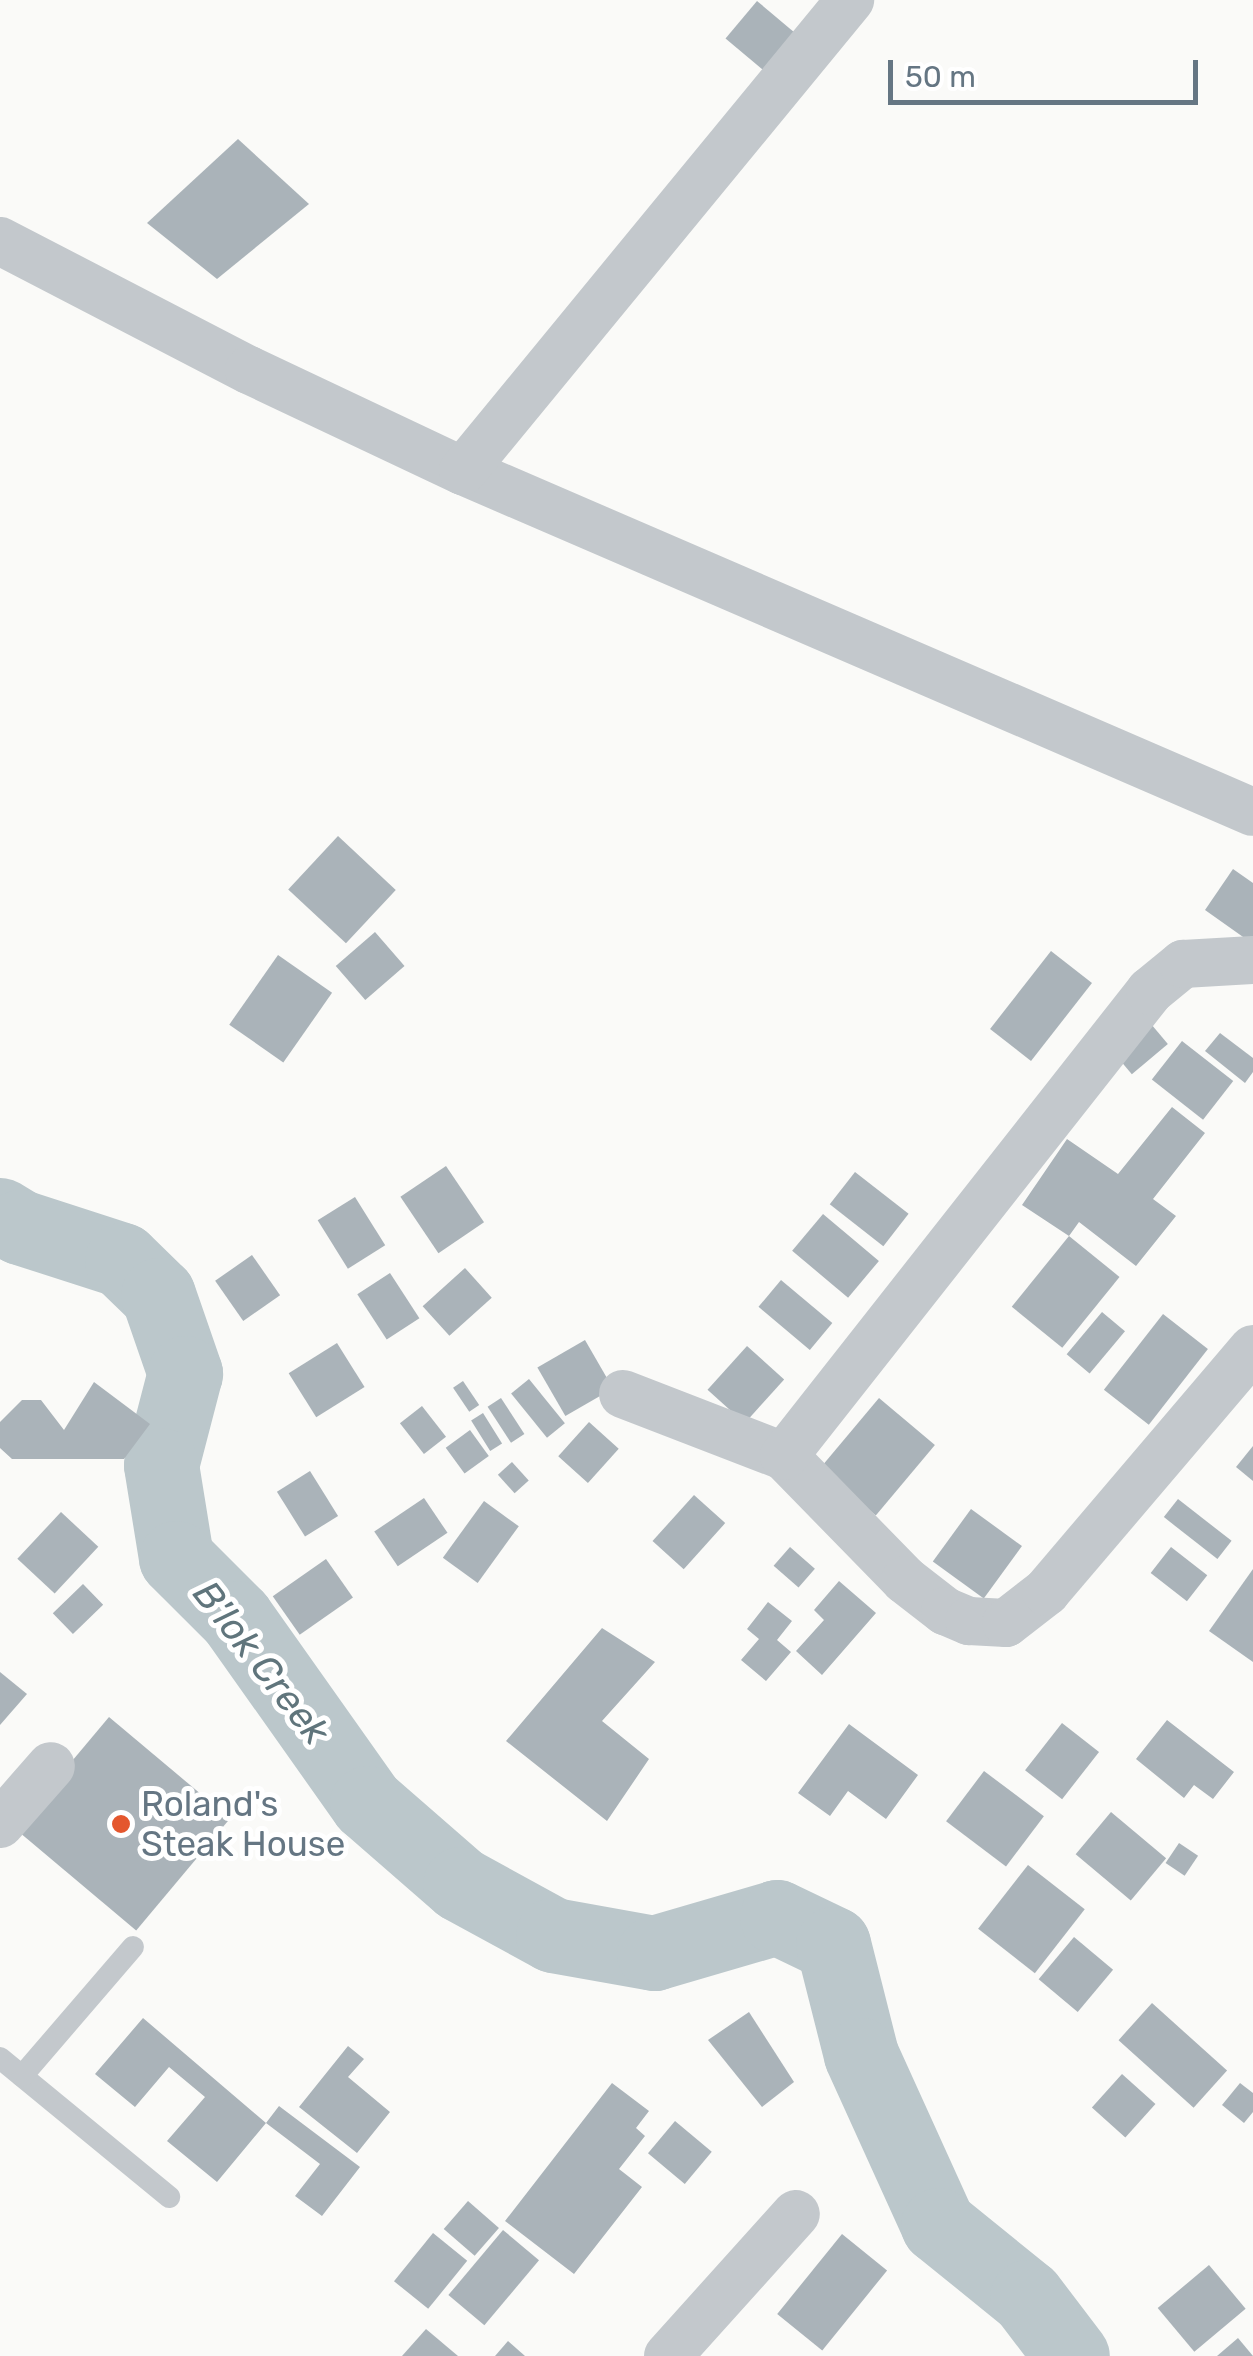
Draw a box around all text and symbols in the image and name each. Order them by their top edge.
scale bar [893,40,1203,102]
text: 50 m [905,59,976,95]
water label: B'lok Creek [183,1572,339,1754]
place label: Roland's Steak House [141,1783,346,1865]
marker: Roland's Steak House [110,1813,132,1835]

